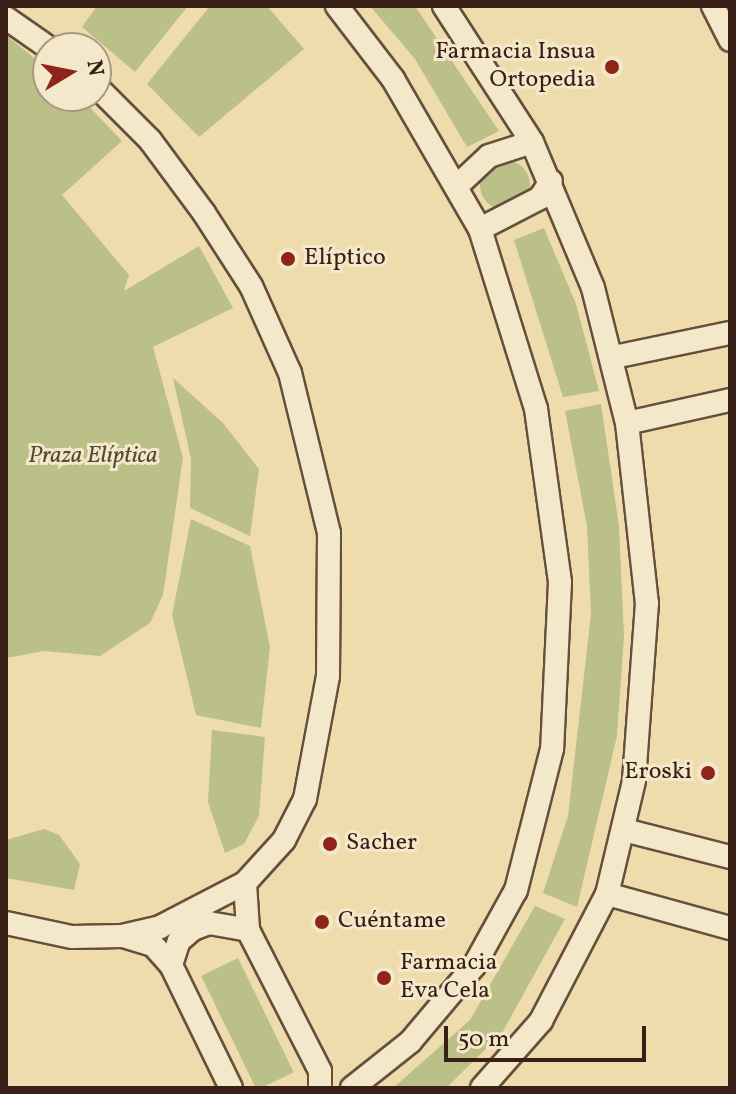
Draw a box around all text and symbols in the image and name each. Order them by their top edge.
north arrow [32,32,112,112]
place label: Farmacia Insua Ortopedia [435,39,596,95]
text: N [78,58,111,79]
marker: Farmacia Insua Ortopedia [603,58,621,76]
place label: Elíptico [304,245,386,273]
marker: Elíptico [279,250,297,268]
park label: Praza Elíptica [28,443,158,471]
place label: Eroski [624,759,692,787]
marker: Eroski [699,764,717,782]
place label: Sacher [346,830,417,858]
marker: Sacher [321,835,339,853]
place label: Cuéntame [338,908,446,936]
marker: Cuéntame [313,913,331,931]
place label: Farmacia Eva Cela [400,950,497,1006]
marker: Farmacia Eva Cela [375,969,393,987]
scale bar [448,1010,650,1060]
text: 50 m [458,1023,510,1057]

